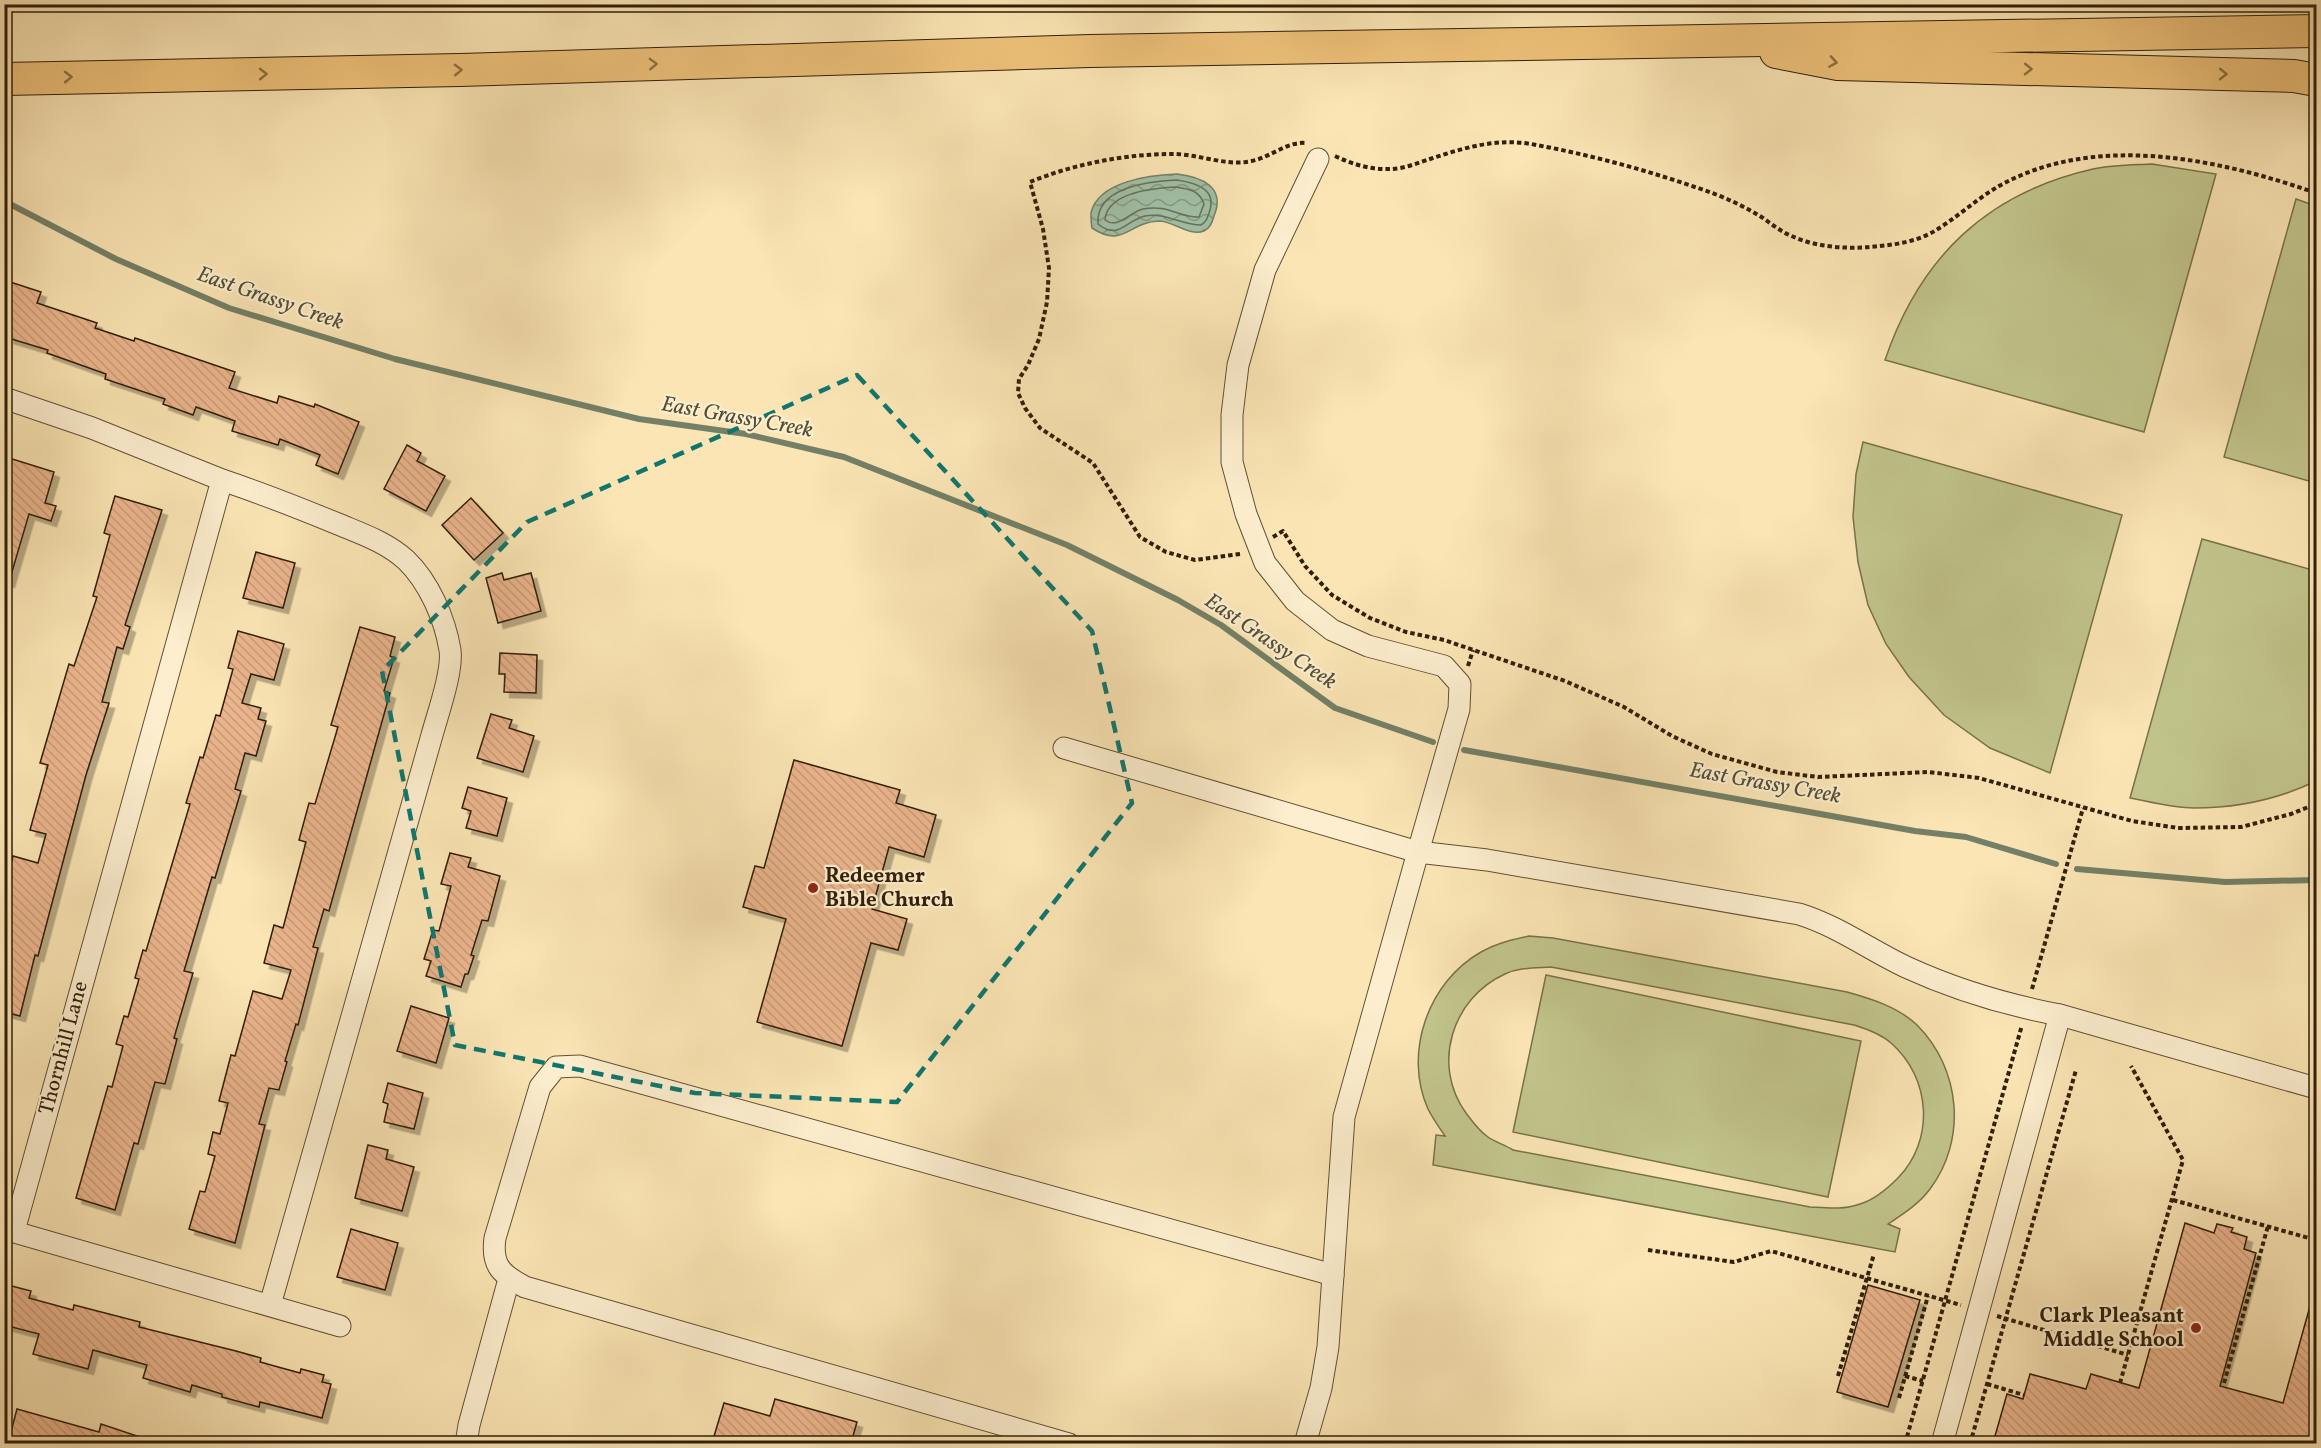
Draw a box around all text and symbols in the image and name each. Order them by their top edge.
one-way arrow [1828,56,1838,68]
one-way arrow [648,58,657,71]
one-way arrow [2023,63,2032,75]
one-way arrow [453,64,462,76]
one-way arrow [258,68,267,80]
one-way arrow [2218,68,2227,80]
one-way arrow [63,71,72,84]
water label: East Grassy Creek [192,259,348,339]
water label: East Grassy Creek [659,389,815,447]
water label: East Grassy Creek [1198,586,1342,698]
water label: East Grassy Creek [1687,755,1843,813]
place label: Redeemer Bible Church [825,862,954,915]
marker: Redeemer Bible Church [806,881,820,895]
street label: Thornhill Lane [32,978,96,1118]
place label: Clark Pleasant Middle School [2039,1302,2184,1355]
marker: Clark Pleasant Middle School [2189,1321,2203,1335]

